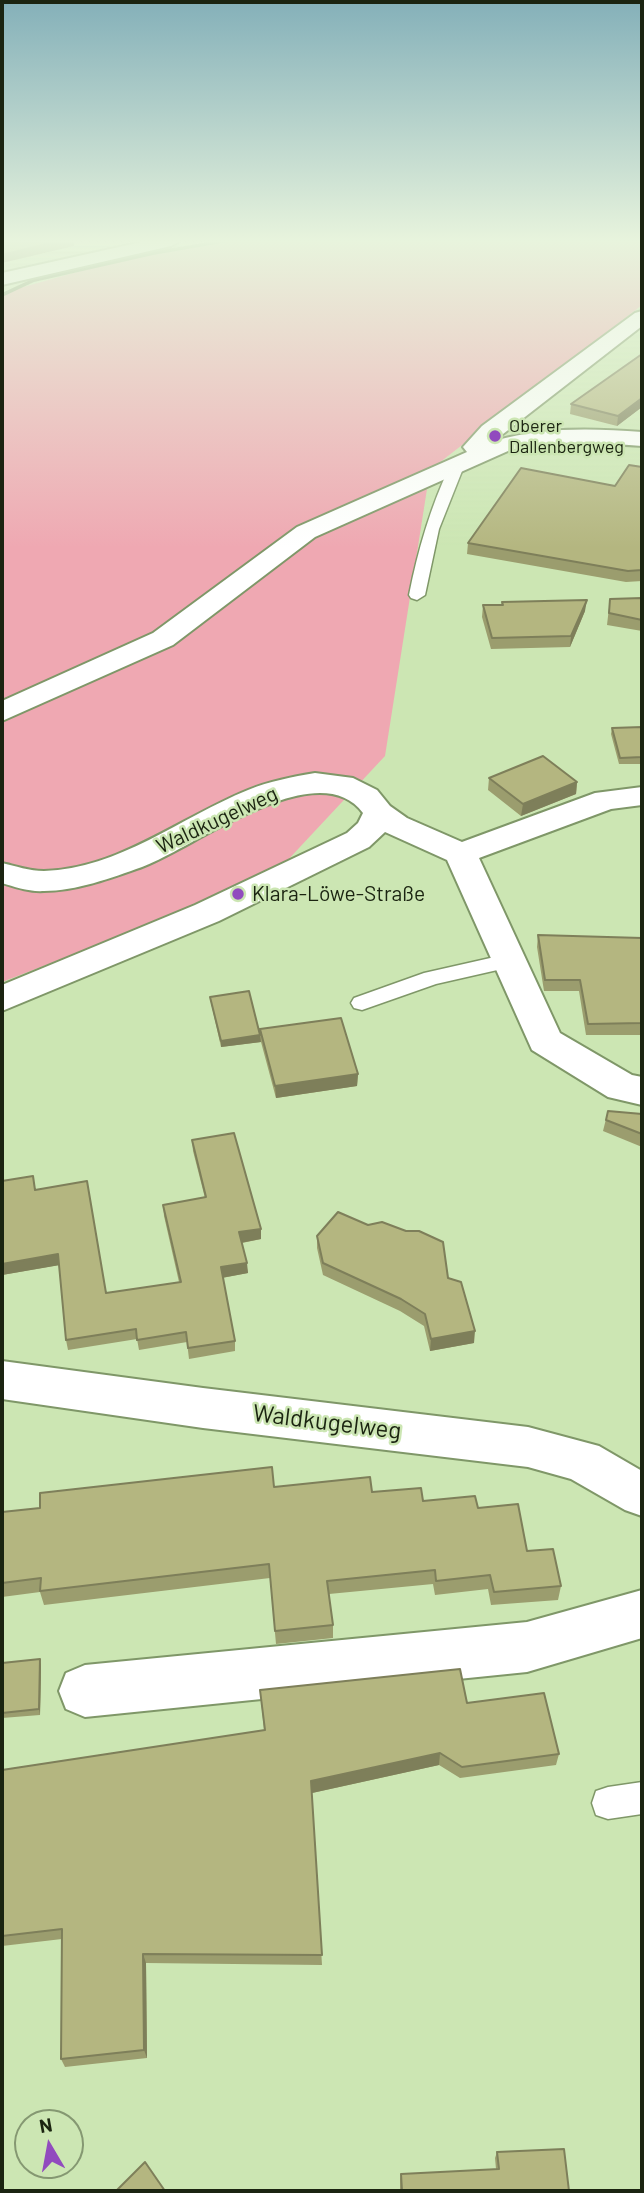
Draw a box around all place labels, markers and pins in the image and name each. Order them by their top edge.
place label: Oberer Dallenbergweg [509,415,624,458]
marker: Oberer Dallenbergweg [487,428,503,444]
place label: Klara-Löwe-Straße [252,881,425,907]
marker: Klara-Löwe-Straße [230,886,246,902]

